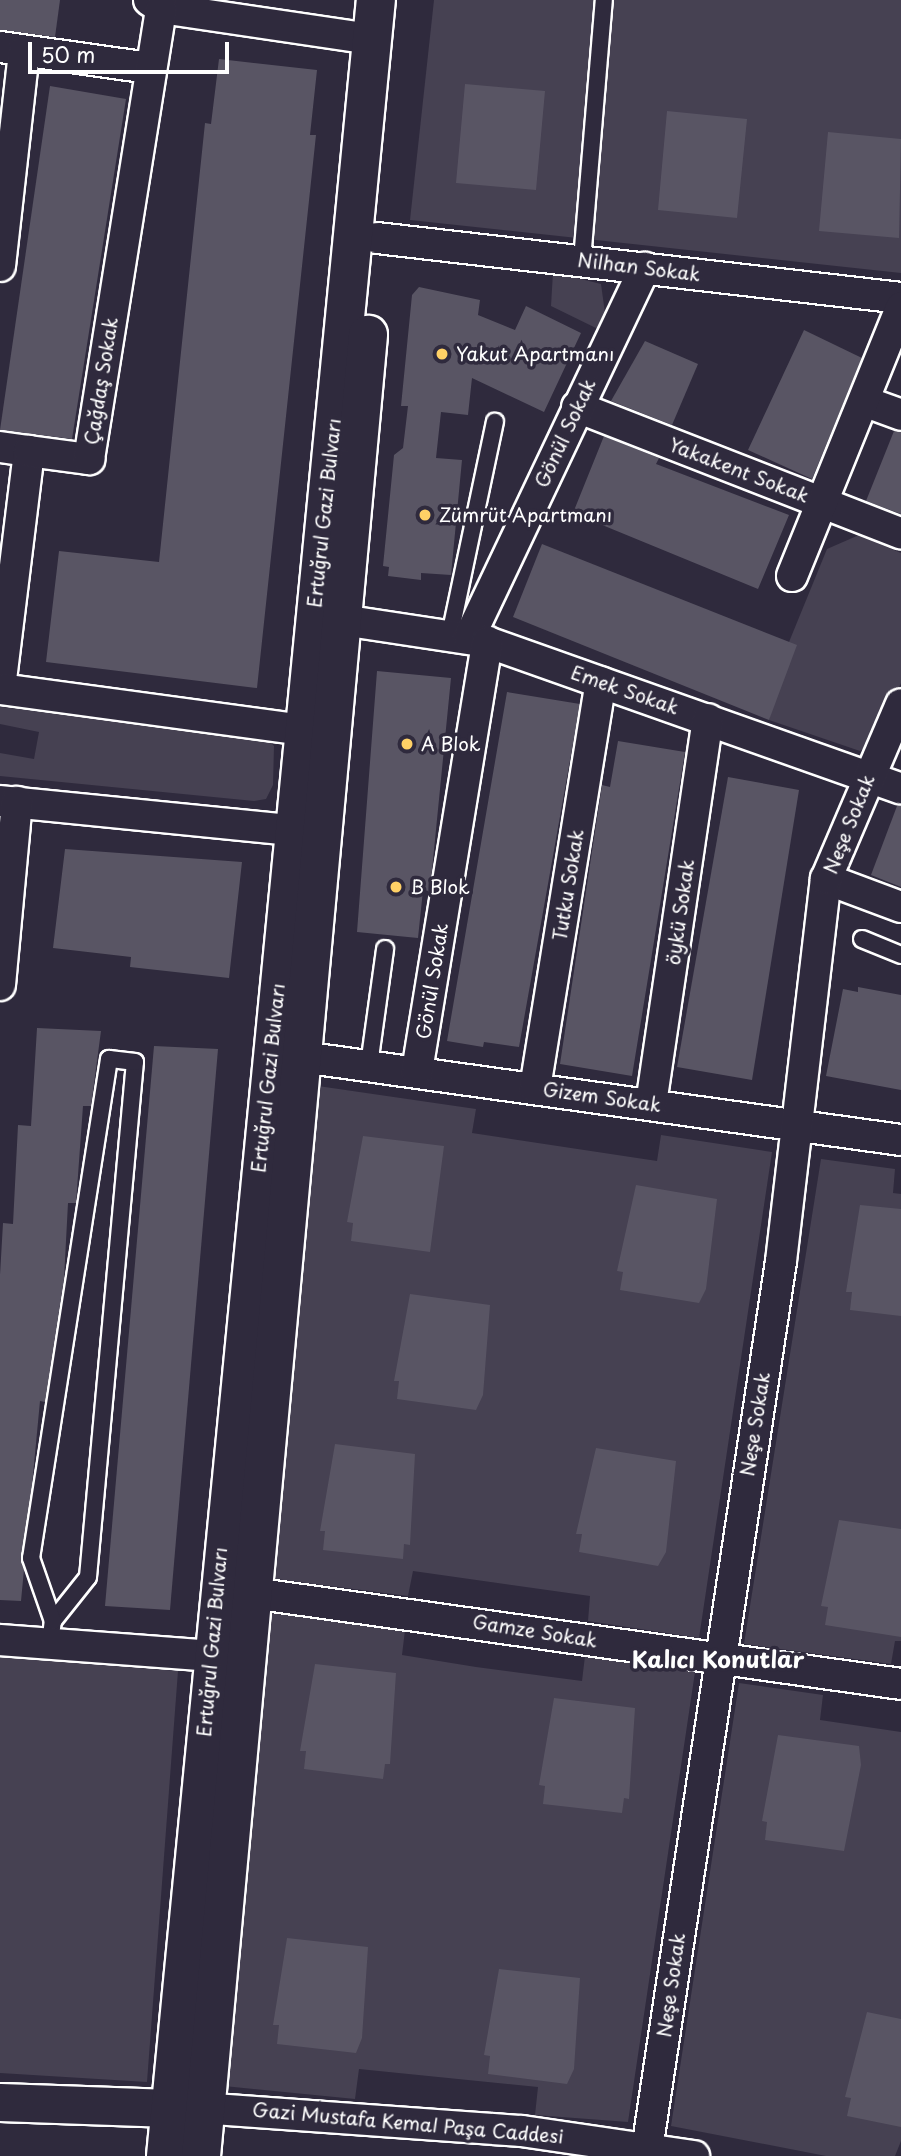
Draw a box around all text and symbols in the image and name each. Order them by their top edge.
scale bar [32,28,233,72]
text: 50 m [41,38,95,70]
street label: Nilhan Sokak [577,248,701,286]
street label: Çağdaş Sokak [80,315,122,447]
place label: Yakut Apartmanı [456,343,615,365]
marker: Yakut Apartmanı [434,346,450,362]
street label: Gönül Sokak [530,375,600,491]
street label: Ertuğrul Gazi Bulvarı [303,416,345,610]
street label: Yakakent Sokak [666,433,812,507]
place label: Zümrüt Apartmanı [439,504,613,526]
marker: Zümrüt Apartmanı [417,507,433,523]
street label: Emek Sokak [568,661,682,719]
place label: A Blok [421,733,482,755]
marker: A Blok [399,736,415,752]
street label: Neşe Sokak [818,770,880,878]
street label: Tutku Sokak [548,827,588,943]
street label: öykü Sokak [661,857,699,967]
place label: B Blok [410,876,469,898]
marker: B Blok [388,879,404,895]
street label: Gönül Sokak [412,922,452,1040]
street label: Ertuğrul Gazi Bulvarı [247,981,289,1175]
street label: Gizem Sokak [541,1077,663,1117]
street label: Neşe Sokak [735,1369,775,1479]
street label: Ertuğrul Gazi Bulvarı [192,1545,232,1739]
street label: Gamze Sokak [471,1610,599,1652]
district label: Kalıcı Konutlar [631,1645,805,1673]
street label: Neşe Sokak [652,1931,690,2039]
street label: Gazi Mustafa Kemal Paşa Caddesi [251,2098,565,2148]

